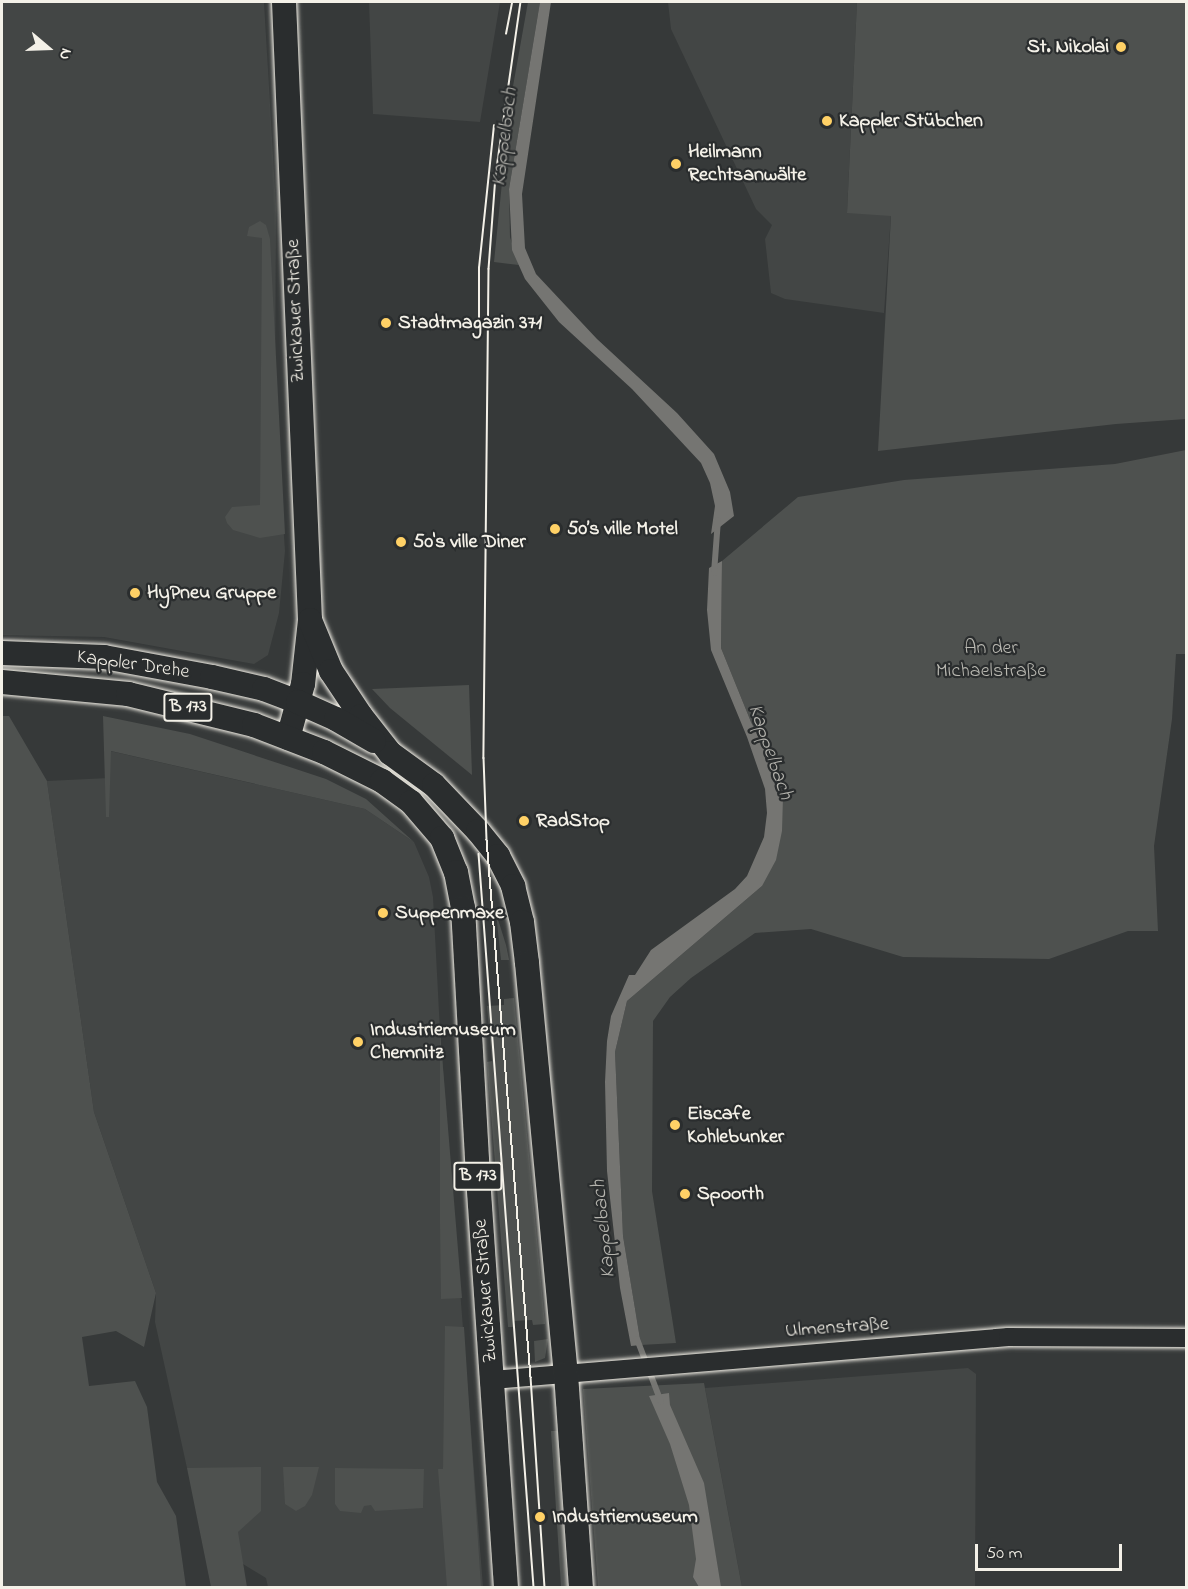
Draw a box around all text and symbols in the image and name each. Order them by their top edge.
north arrow [18,18,78,78]
place label: St. Nikolai [1027,35,1109,59]
marker: St. Nikolai [1114,40,1128,54]
text: N [52,45,78,63]
water label: Kappelbach [486,86,524,188]
place label: Kappler Stübchen [839,109,983,133]
marker: Kappler Stübchen [820,114,834,128]
place label: Heilmann Rechtsanwälte [688,140,806,187]
marker: Heilmann Rechtsanwälte [669,157,683,171]
street label: Zwickauer Straße [281,239,311,383]
place label: Stadtmagazin 371 [398,311,542,335]
marker: Stadtmagazin 371 [379,316,393,330]
place label: 50’s ville Motel [567,517,678,541]
marker: 50’s ville Motel [548,522,562,536]
place label: 50's ville Diner [413,530,526,554]
marker: 50's ville Diner [394,535,408,549]
place label: HyPneu Gruppe [147,581,276,605]
marker: HyPneu Gruppe [128,586,142,600]
park label: An der Michaelstraße [936,636,1046,683]
street label: Kappler Drehe [75,645,191,685]
road number: B 173 [162,692,213,722]
water label: Kappelbach [742,701,798,803]
place label: RadStop [536,809,610,833]
marker: RadStop [517,814,531,828]
place label: Suppenmaxe [395,901,504,925]
marker: Suppenmaxe [376,906,390,920]
place label: Industriemuseum Chemnitz [370,1018,516,1065]
marker: Industriemuseum Chemnitz [351,1035,365,1049]
place label: Eiscafe Kohlebunker [687,1102,784,1149]
marker: Eiscafe Kohlebunker [668,1118,682,1132]
road number: B 173 [452,1161,504,1191]
water label: Kappelbach [586,1178,622,1280]
place label: Spoorth [697,1182,764,1206]
marker: Spoorth [678,1187,692,1201]
street label: Zwickauer Straße [469,1218,503,1364]
street label: Ulmenstraße [784,1312,890,1344]
place label: Industriemuseum [552,1505,698,1529]
marker: Industriemuseum [533,1510,547,1524]
scale bar [978,1532,1125,1570]
text: 50 m [986,1541,1023,1567]

